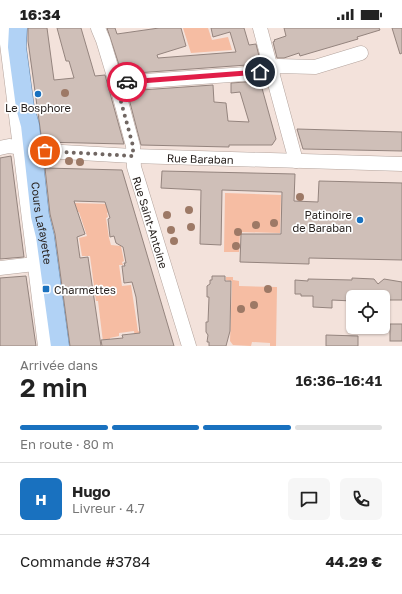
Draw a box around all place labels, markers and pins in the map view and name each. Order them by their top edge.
pin [243,55,277,89]
marker: Le Bosphore [33,89,43,99]
place label: Le Bosphore [5,101,71,114]
pin [28,134,62,168]
place label: Patinoire de Baraban [292,208,352,234]
marker: Patinoire de Baraban [355,215,365,225]
place label: Charmettes [54,283,116,296]
marker: Charmettes [41,284,51,294]

